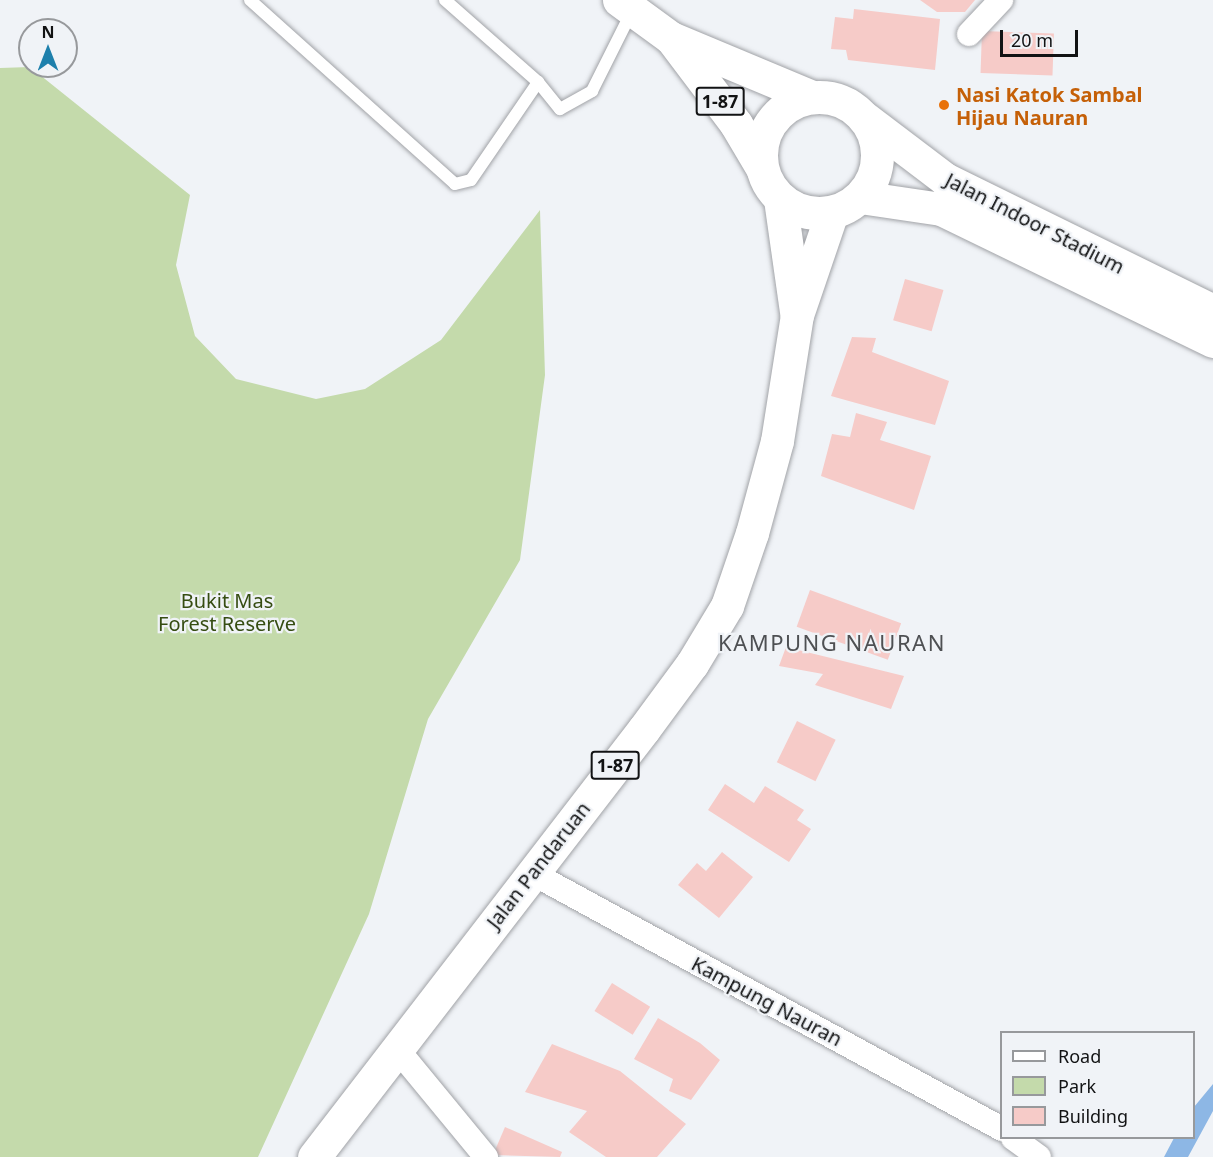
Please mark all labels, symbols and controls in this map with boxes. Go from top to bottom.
north arrow [18,18,78,78]
scale bar [1003,18,1081,56]
text: N [41,21,55,43]
text: 20 m [1011,28,1053,52]
place label: Nasi Katok Sambal Hijau Nauran [956,82,1143,129]
road number: 1-87 [694,86,746,116]
marker: Nasi Katok Sambal Hijau Nauran [937,98,951,112]
street label: Jalan Indoor Stadium [941,167,1129,279]
park label: Bukit Mas Forest Reserve [158,588,296,635]
district label: KAMPUNG NAURAN [718,630,946,656]
road number: 1-87 [590,750,640,780]
street label: Jalan Pandaruan [481,797,595,933]
street label: Kampung Nauran [688,951,846,1051]
legend [1000,1031,1195,1139]
text: Road [1058,1044,1101,1068]
text: Park [1058,1074,1096,1098]
text: Building [1058,1104,1128,1128]

